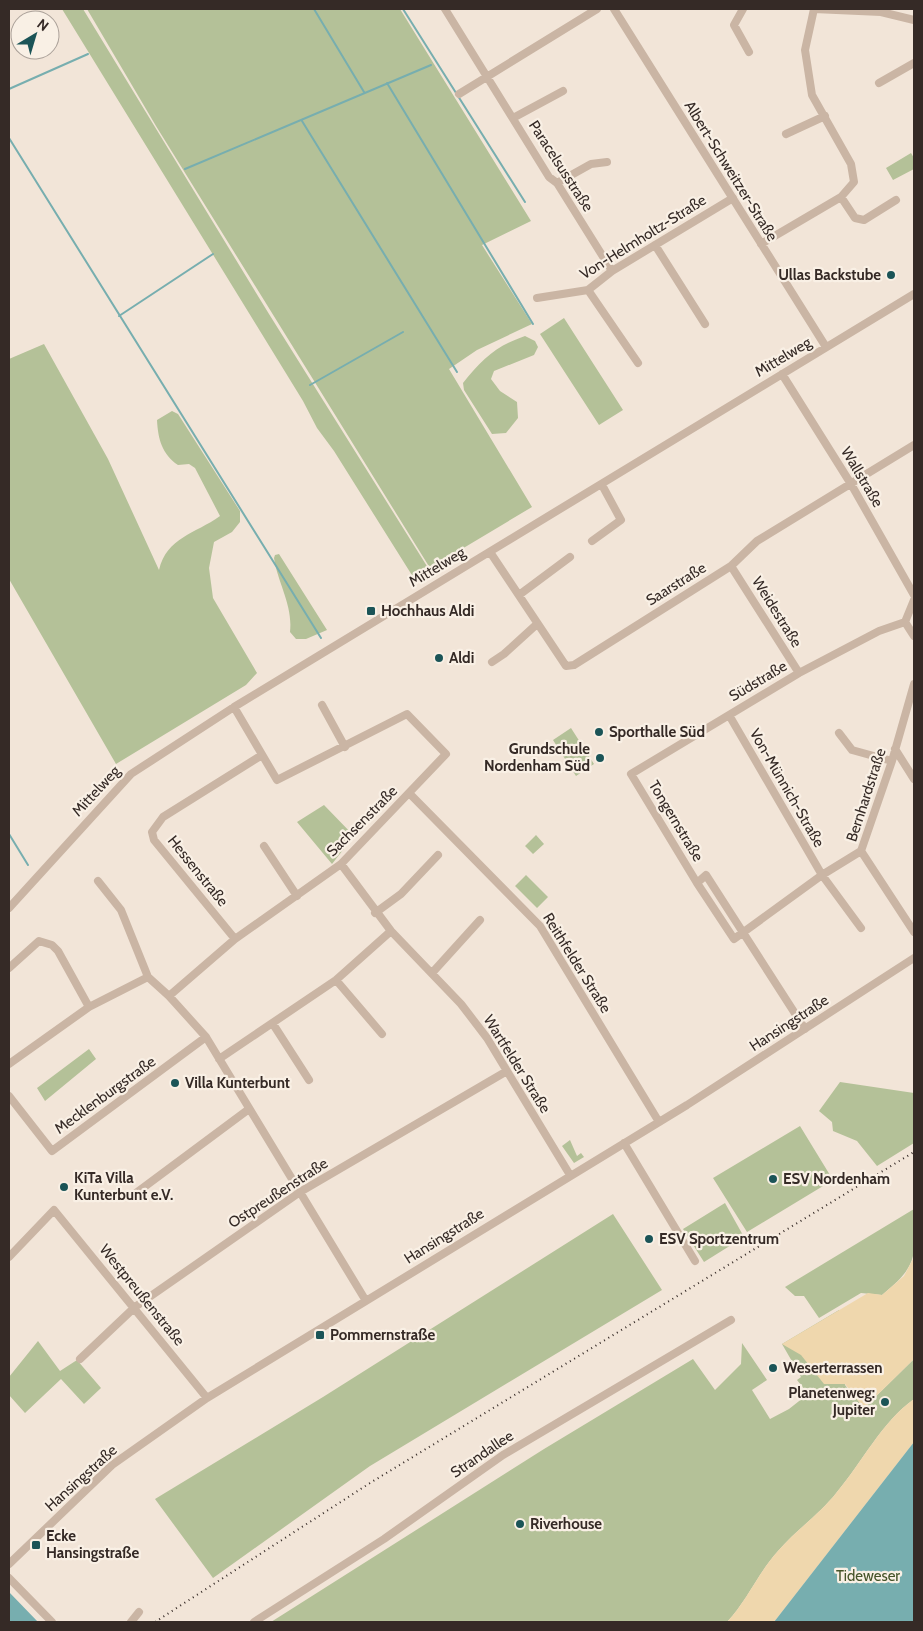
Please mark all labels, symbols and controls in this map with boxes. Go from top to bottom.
north arrow [10,10,60,60]
text: N [34,15,52,35]
street label: Albert-Schweitzer-Straße [681,98,782,245]
street label: Paracelsusstraße [525,117,597,215]
street label: Von-Helmholtz-Straße [577,191,710,283]
place label: Ullas Backstube [778,266,881,284]
marker: Ullas Backstube [885,269,897,281]
street label: Mittelweg [752,333,815,381]
street label: Wallstraße [837,444,887,511]
street label: Mittelweg [406,543,469,591]
street label: Saarstraße [643,558,710,609]
street label: Weidestraße [748,573,806,651]
place label: Hochhaus Aldi [381,602,474,620]
marker: Hochhaus Aldi [365,605,377,617]
place label: Aldi [449,649,474,667]
marker: Aldi [433,652,445,664]
street label: Südstraße [726,657,790,705]
place label: Sporthalle Süd [609,723,705,741]
marker: Sporthalle Süd [593,726,605,738]
street label: Von-Münnich-Straße [746,726,828,851]
place label: Grundschule Nordenham Süd [484,740,590,775]
street label: Bernhardstraße [842,746,890,844]
marker: Grundschule Nordenham Süd [594,752,606,764]
street label: Mittelweg [68,762,124,820]
street label: Tongernstraße [645,777,707,865]
street label: Sachsenstraße [323,782,401,860]
street label: Hessenstraße [164,832,232,910]
street label: Reithfelder Straße [539,910,615,1017]
street label: Hansingstraße [746,991,832,1055]
street label: Wartfelder Straße [480,1012,555,1117]
street label: Mecklenburgstraße [51,1052,159,1138]
place label: Villa Kunterbunt [185,1074,290,1092]
marker: Villa Kunterbunt [169,1077,181,1089]
street label: Ostpreußenstraße [225,1154,331,1232]
place label: KiTa Villa Kunterbunt e.V. [74,1169,173,1204]
place label: ESV Nordenham [783,1170,890,1188]
marker: ESV Nordenham [767,1173,779,1185]
marker: KiTa Villa Kunterbunt e.V. [58,1181,70,1193]
street label: Hansingstraße [401,1204,487,1268]
place label: ESV Sportzentrum [659,1230,779,1248]
marker: ESV Sportzentrum [643,1233,655,1245]
street label: Westpreußenstraße [96,1241,189,1350]
place label: Pommernstraße [330,1326,436,1344]
marker: Pommernstraße [314,1329,326,1341]
place label: Weserterrassen [783,1359,882,1377]
marker: Weserterrassen [767,1362,779,1374]
place label: Planetenweg: Jupiter [788,1384,875,1419]
marker: Planetenweg: Jupiter [879,1396,891,1408]
street label: Strandallee [447,1426,517,1482]
street label: Hansingstraße [41,1441,121,1515]
place label: Riverhouse [530,1515,602,1533]
marker: Riverhouse [514,1518,526,1530]
place label: Ecke Hansingstraße [46,1527,139,1562]
marker: Ecke Hansingstraße [30,1539,42,1551]
park label: Tideweser [836,1567,900,1585]

